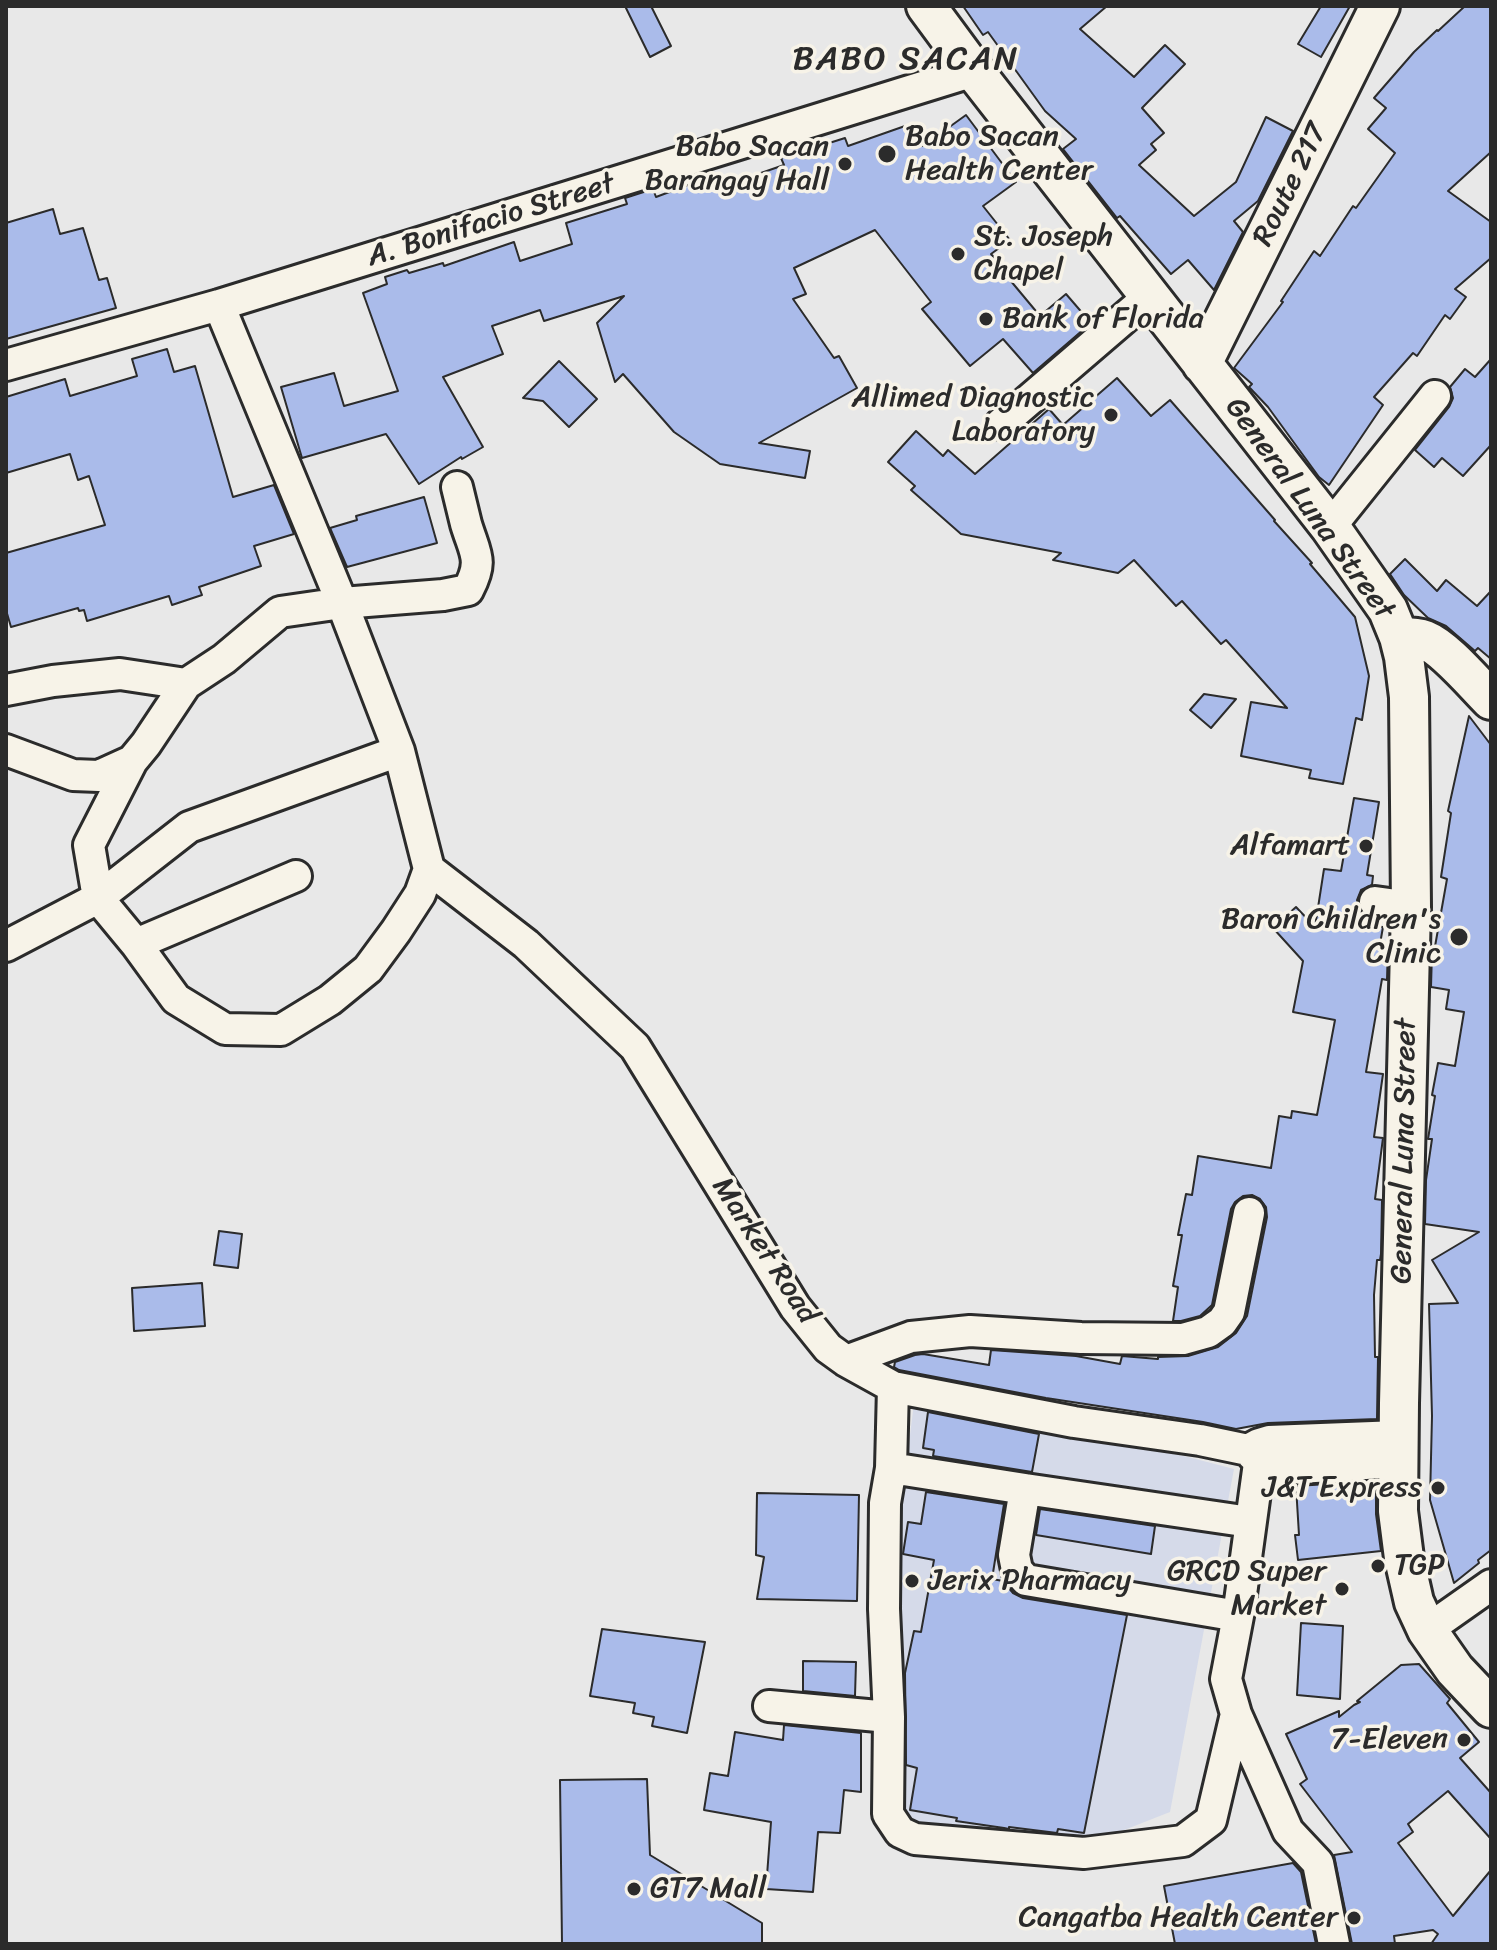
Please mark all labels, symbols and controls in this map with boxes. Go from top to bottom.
district label: BABO SACAN [792,40,1020,80]
street label: Route 217 [1246,118,1336,252]
place label: Babo Sacan Health Center [905,119,1093,190]
place label: Babo Sacan Barangay Hall [645,129,829,200]
marker: Babo Sacan Health Center [876,143,898,165]
marker: Babo Sacan Barangay Hall [836,155,854,173]
street label: A. Bonifacio Street [363,166,619,276]
place label: St. Joseph Chapel [974,219,1113,290]
marker: St. Joseph Chapel [949,245,967,263]
place label: Bank of Florida [1002,301,1204,337]
marker: Bank of Florida [977,310,995,328]
place label: Allimed Diagnostic Laboratory [852,380,1095,450]
street label: General Luna Street [1216,391,1402,627]
marker: Allimed Diagnostic Laboratory [1102,406,1120,424]
place label: Alfamart [1230,828,1350,864]
marker: Alfamart [1357,837,1375,855]
place label: Baron Children's Clinic [1221,902,1441,972]
marker: Baron Children's Clinic [1448,926,1470,948]
street label: General Luna Street [1385,1018,1425,1284]
street label: Market Road [703,1171,825,1331]
place label: J&T Express [1262,1470,1422,1506]
marker: J&T Express [1429,1479,1447,1497]
place label: TGP [1394,1548,1445,1584]
place label: GRCD Super Market [1167,1554,1326,1624]
marker: TGP [1369,1557,1387,1575]
place label: Jerix Pharmacy [928,1563,1131,1599]
marker: Jerix Pharmacy [903,1572,921,1590]
marker: GRCD Super Market [1333,1580,1351,1598]
place label: 7-Eleven [1331,1722,1448,1758]
marker: 7-Eleven [1455,1731,1473,1749]
place label: GT7 Mall [650,1871,766,1907]
marker: GT7 Mall [625,1880,643,1898]
place label: Cangatba Health Center [1018,1900,1338,1936]
marker: Cangatba Health Center [1345,1909,1363,1927]

